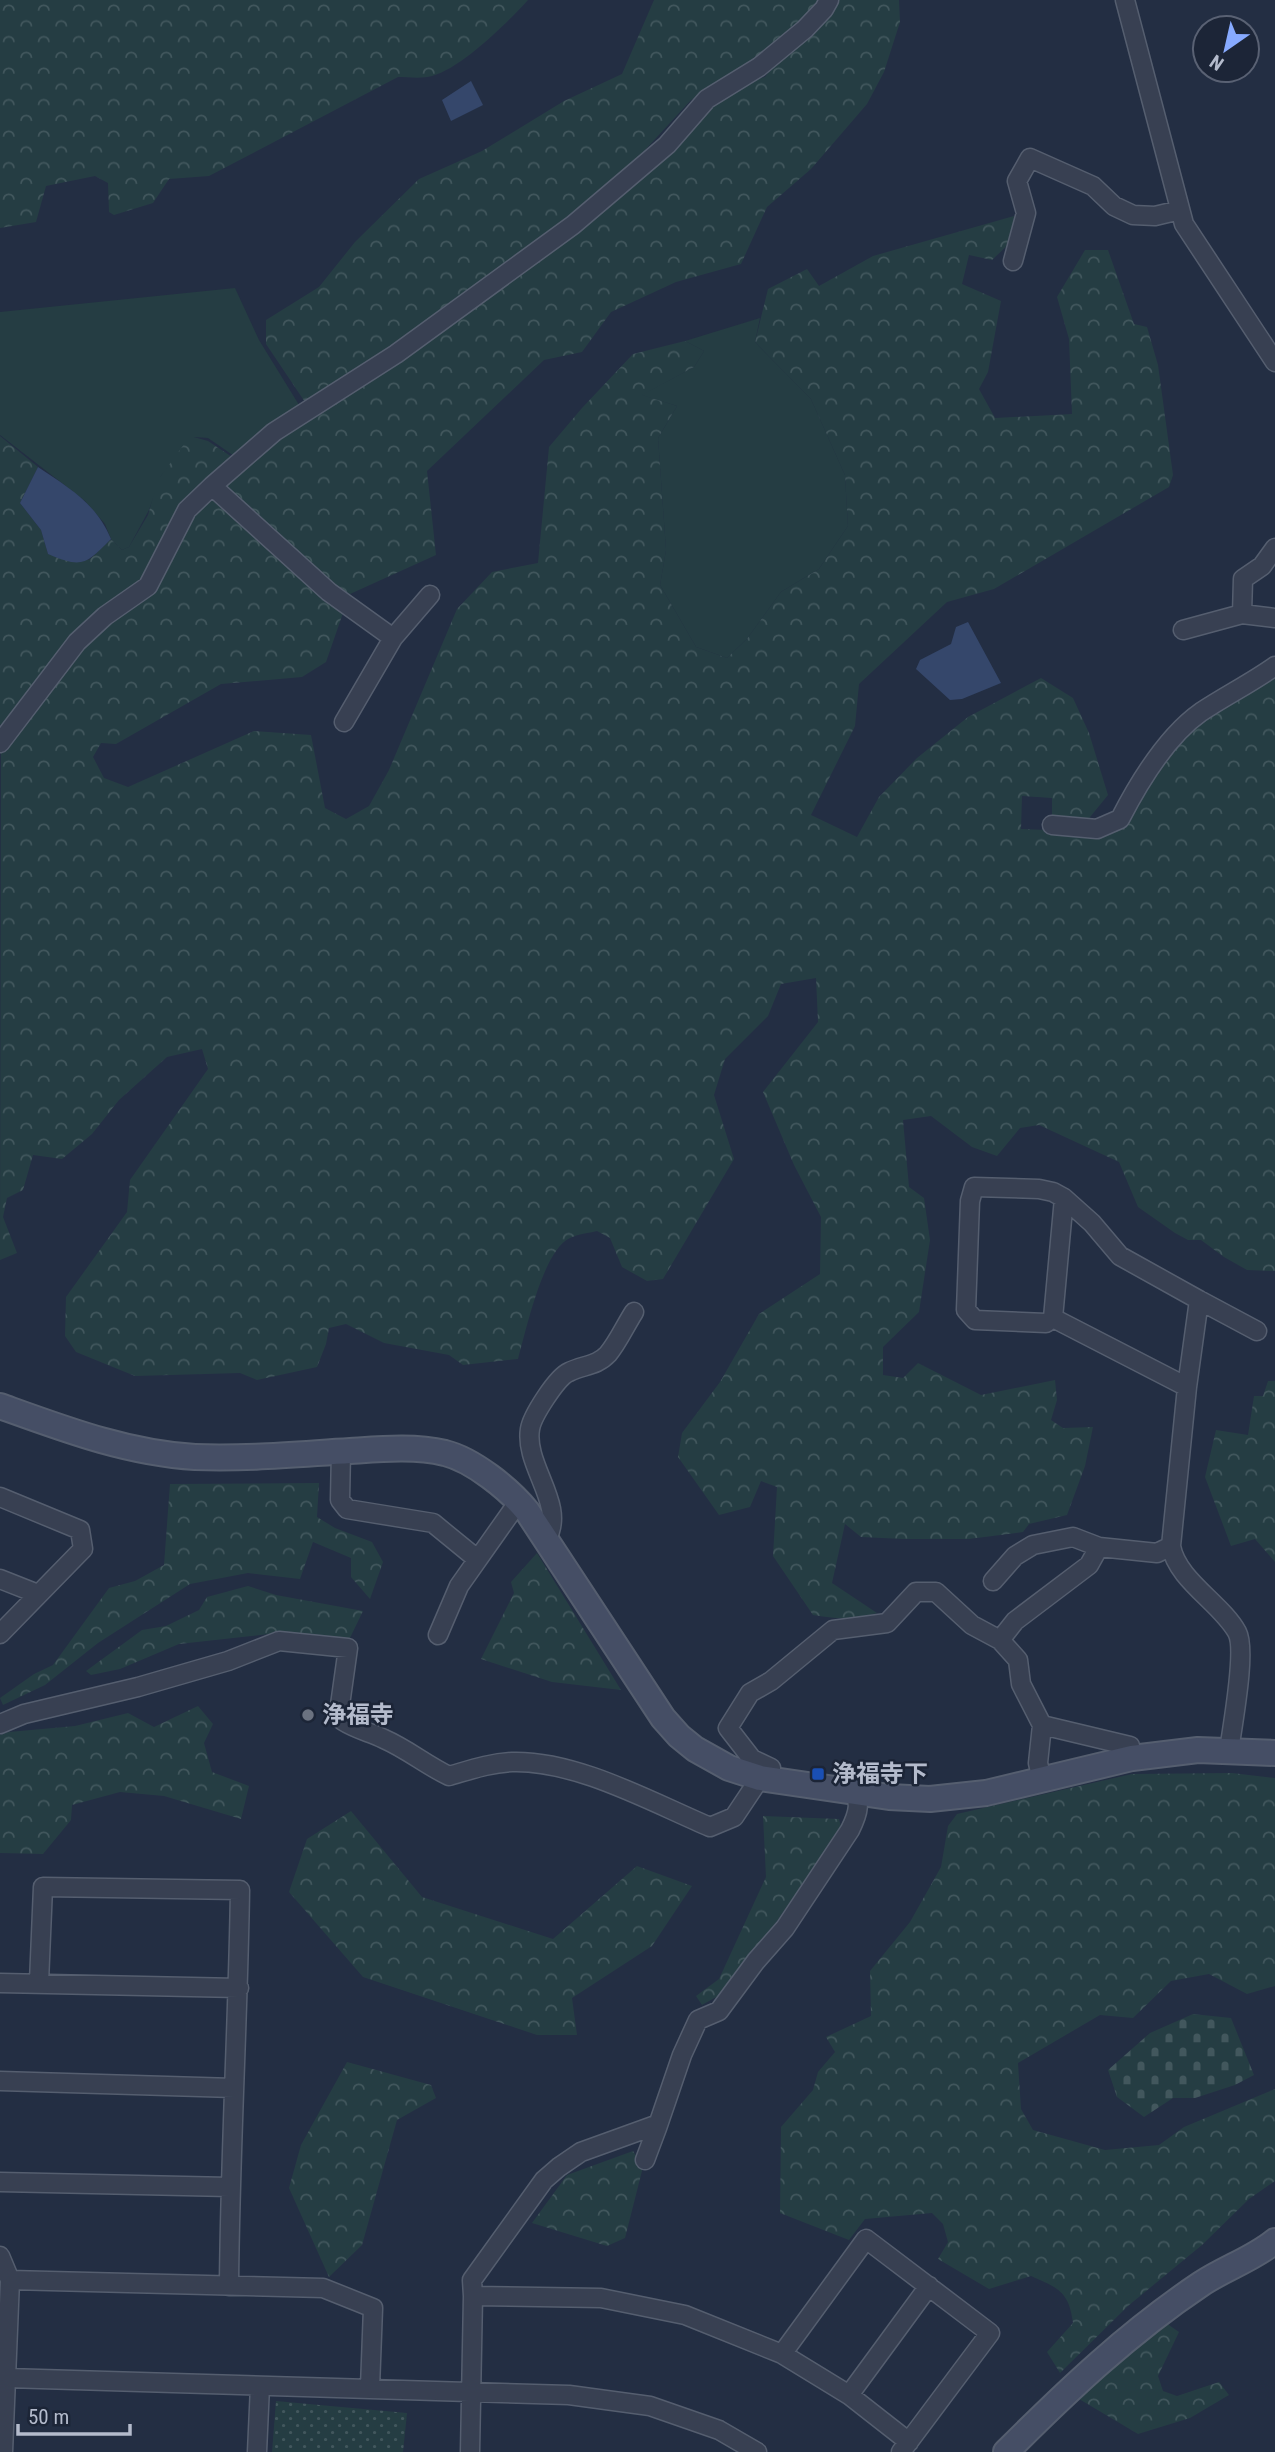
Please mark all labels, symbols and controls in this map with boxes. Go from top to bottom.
north arrow [1191,14,1261,84]
text: N [1206,50,1228,75]
place label: 浄福寺 [322,1701,394,1729]
marker: 浄福寺 [300,1707,316,1723]
place label: 浄福寺下 [832,1760,928,1788]
marker: 浄福寺下 [810,1766,826,1782]
scale bar [18,2392,130,2436]
text: 50 m [28,2405,69,2429]

